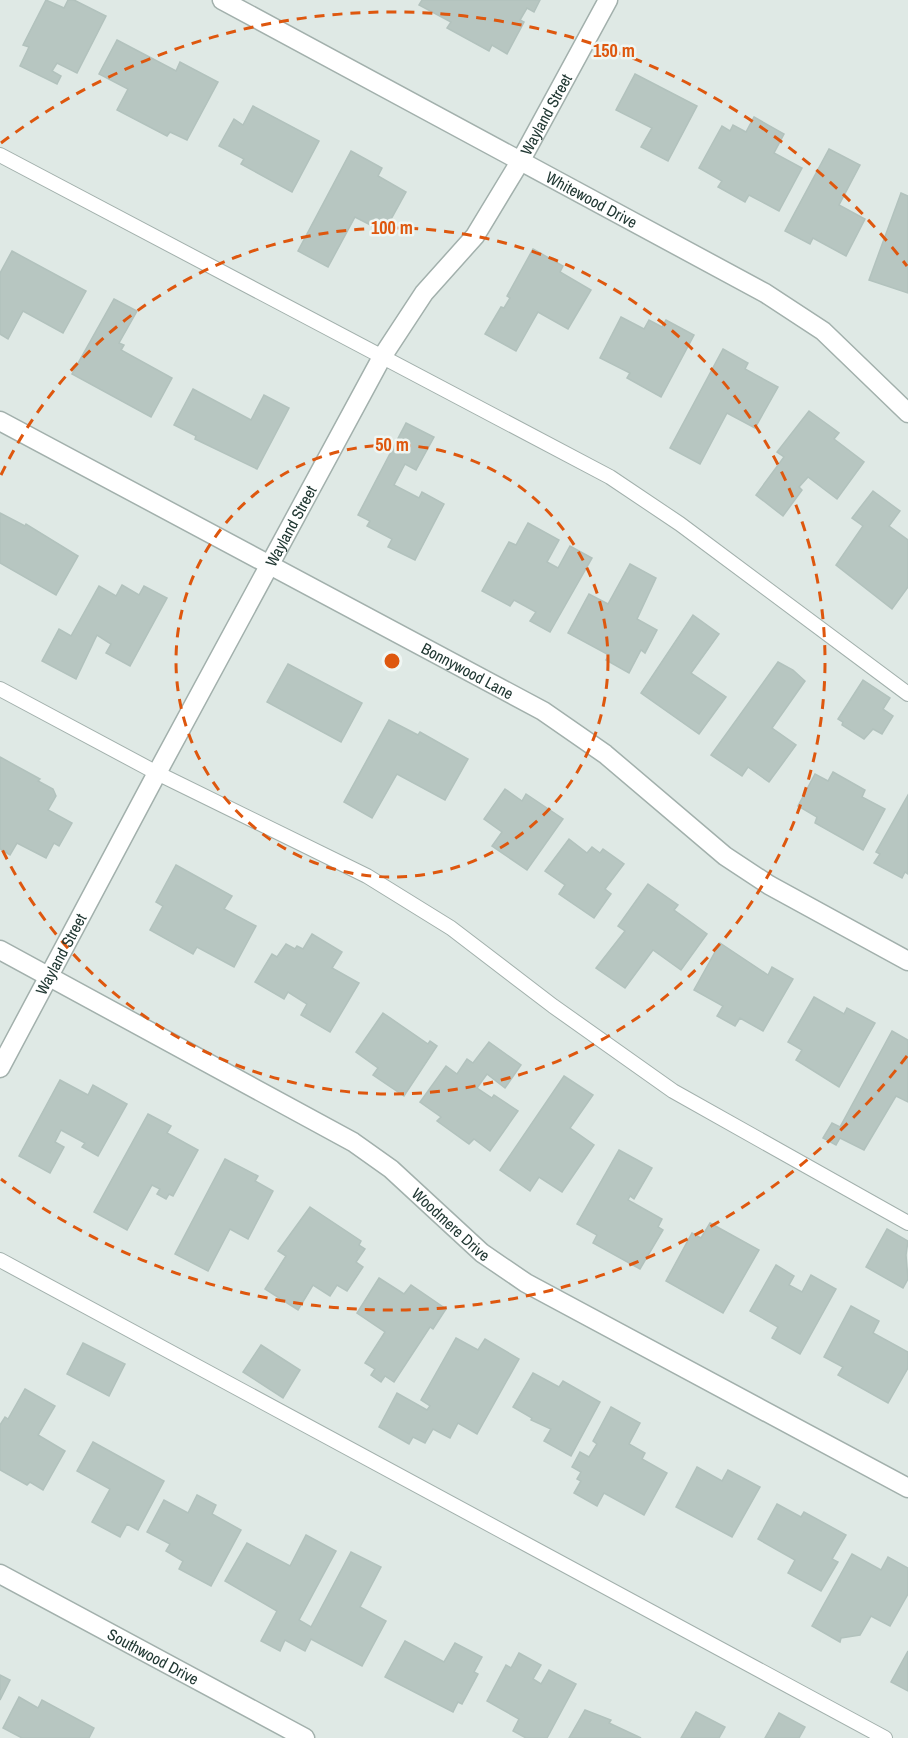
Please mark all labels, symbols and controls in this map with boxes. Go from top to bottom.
text: 150 m [593,38,635,63]
street label: Wayland Street [515,70,577,159]
street label: Whitewood Drive [542,166,641,233]
text: 100 m [371,215,413,240]
text: 50 m [375,432,409,457]
street label: Wayland Street [260,481,322,570]
street label: Bonnywood Lane [418,637,517,704]
centre of rings [382,651,402,671]
street label: Wayland Street [30,909,91,999]
street label: Woodmere Drive [407,1183,494,1266]
street label: Southwood Drive [104,1623,203,1690]

